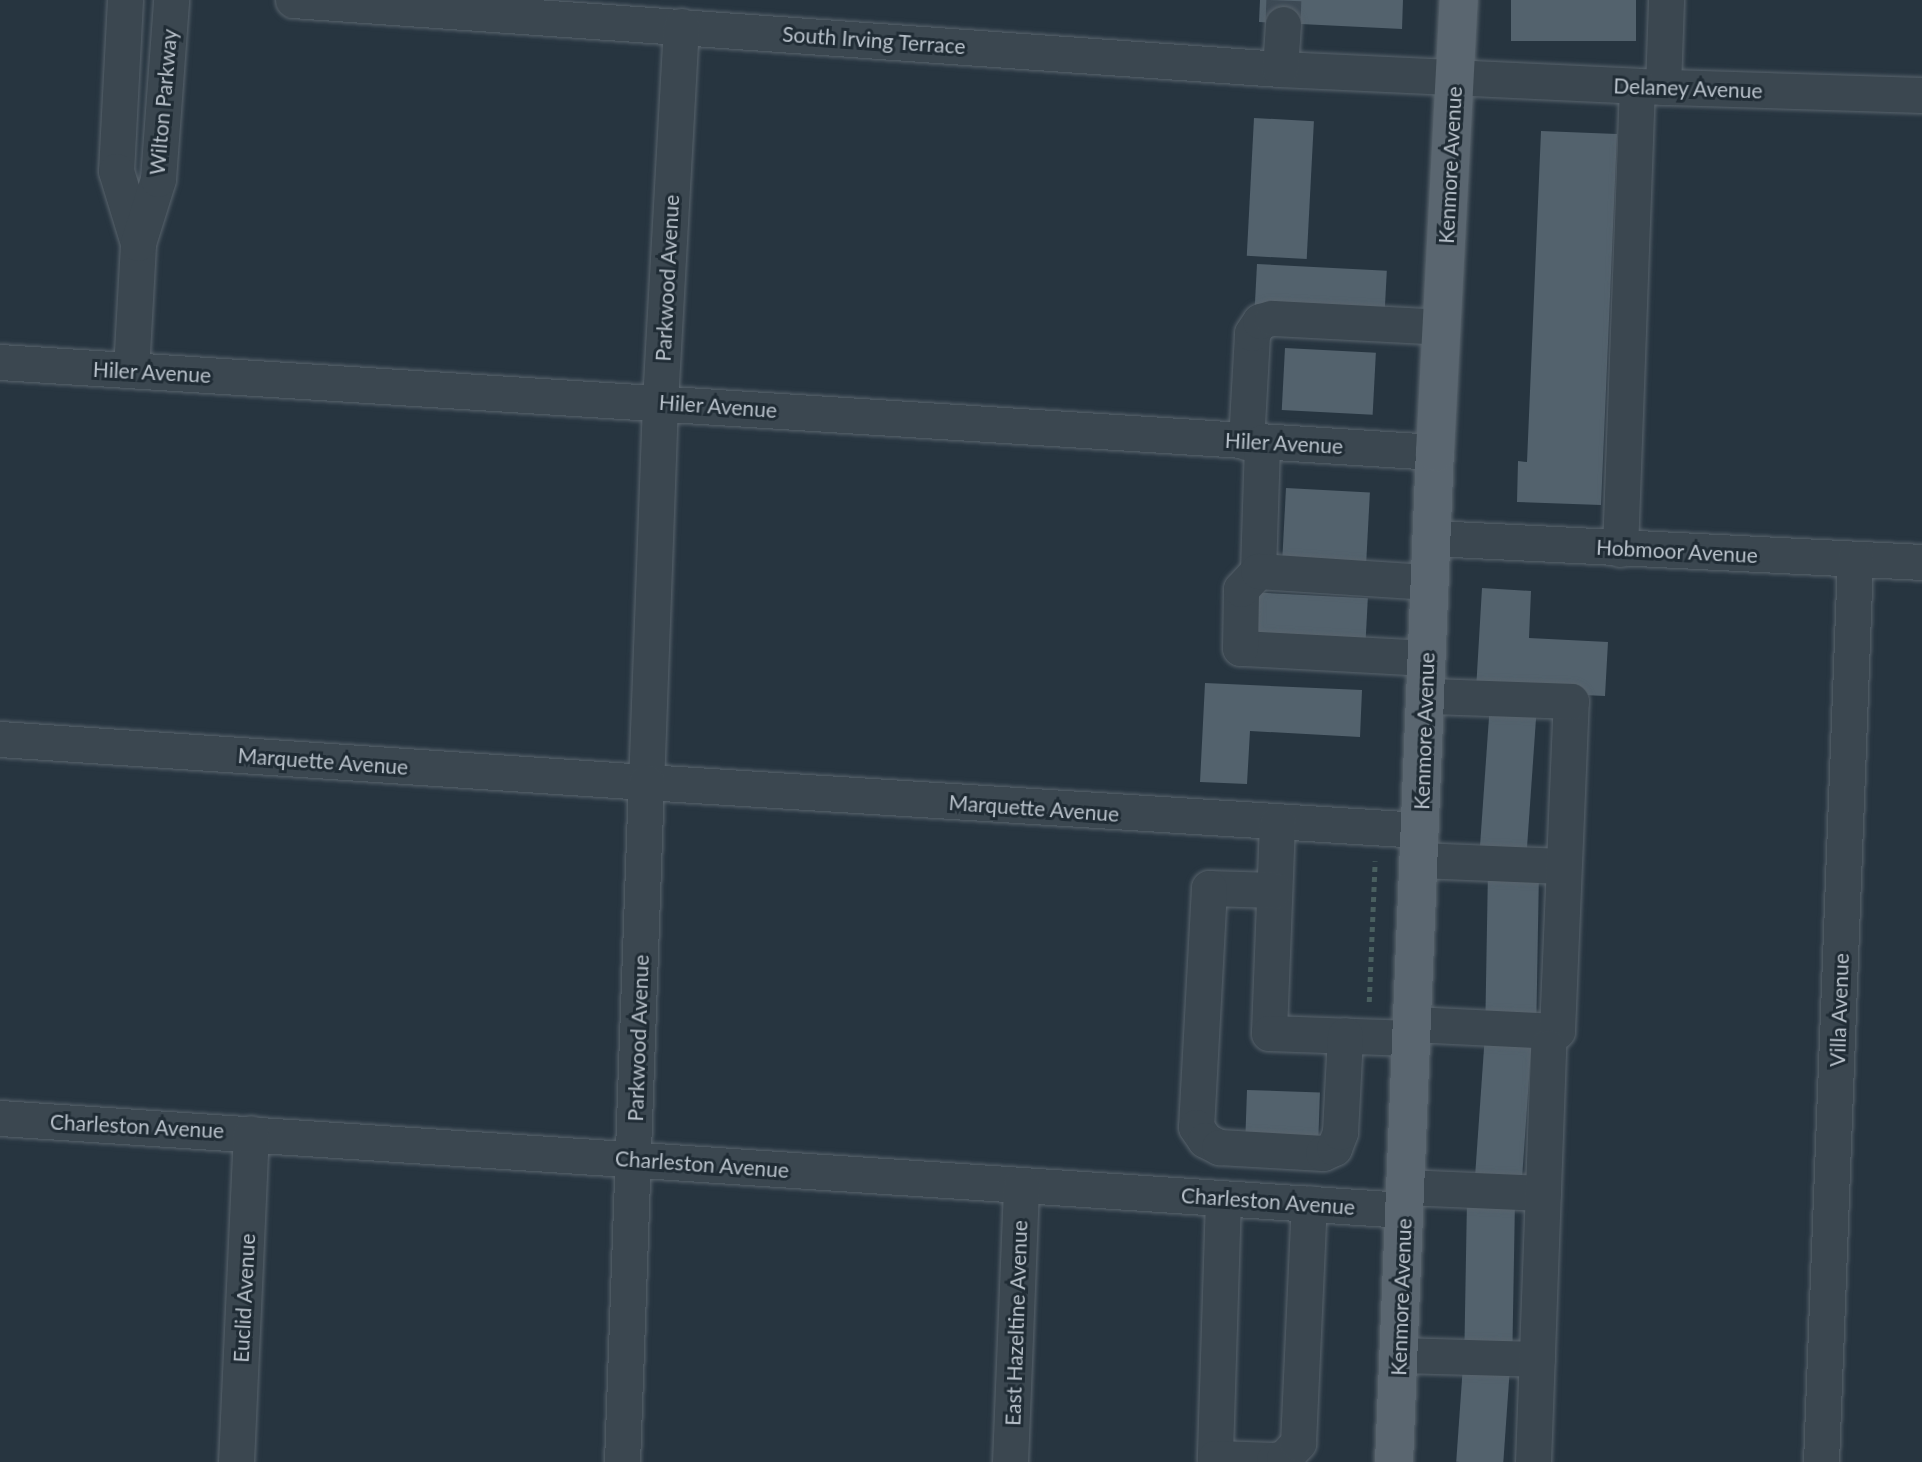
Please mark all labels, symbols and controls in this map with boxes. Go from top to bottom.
street label: South Irving Terrace [781,21,967,59]
street label: Wilton Parkway [144,28,182,176]
street label: Delaney Avenue [1612,73,1764,103]
street label: Kenmore Avenue [1433,85,1467,245]
street label: Parkwood Avenue [650,194,684,362]
street label: Hiler Avenue [92,356,212,388]
street label: Hiler Avenue [658,389,778,423]
street label: Hiler Avenue [1224,427,1344,459]
street label: Hobmoor Avenue [1595,534,1759,568]
street label: Kenmore Avenue [1409,651,1439,811]
street label: Marquette Avenue [237,742,409,780]
street label: Marquette Avenue [948,789,1120,827]
street label: Villa Avenue [1824,952,1854,1068]
street label: Parkwood Avenue [622,954,654,1122]
street label: Charleston Avenue [49,1109,225,1143]
street label: Charleston Avenue [614,1145,790,1183]
street label: Charleston Avenue [1180,1182,1356,1220]
street label: Kenmore Avenue [1386,1217,1416,1377]
street label: East Hazeltine Avenue [1000,1219,1032,1427]
street label: Euclid Avenue [228,1232,260,1364]

